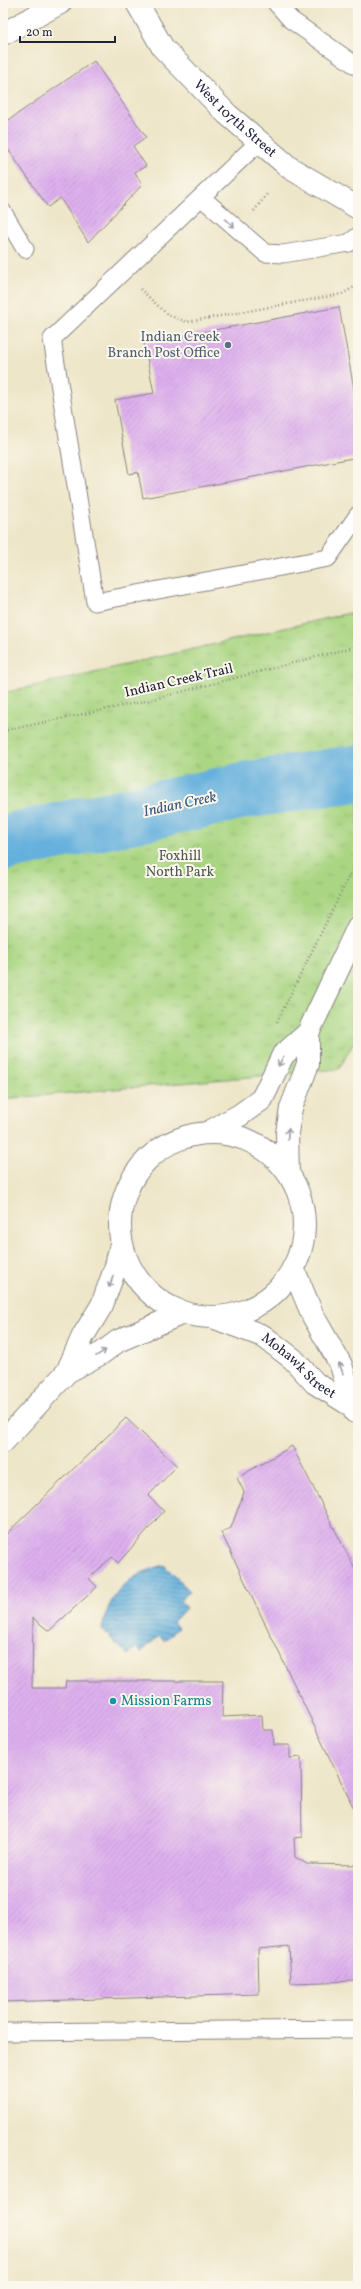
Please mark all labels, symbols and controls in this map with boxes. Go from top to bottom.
scale bar [20,18,115,44]
text: 20 m [26,25,53,41]
street label: West 107th Street [189,76,281,162]
one-way arrow [225,218,235,227]
place label: Indian Creek Branch Post Office [108,328,220,363]
marker: Indian Creek Branch Post Office [223,340,233,350]
street label: Indian Creek Trail [123,659,235,703]
water label: Indian Creek [142,787,219,823]
park label: Foxhill North Park [146,847,215,882]
one-way arrow [276,1054,284,1066]
one-way arrow [284,1128,292,1141]
one-way arrow [106,1275,114,1287]
street label: Mohawk Street [257,1329,340,1403]
one-way arrow [95,1349,106,1357]
one-way arrow [337,1363,345,1375]
place label: Mission Farms [121,1692,211,1711]
marker: Mission Farms [108,1696,118,1706]

